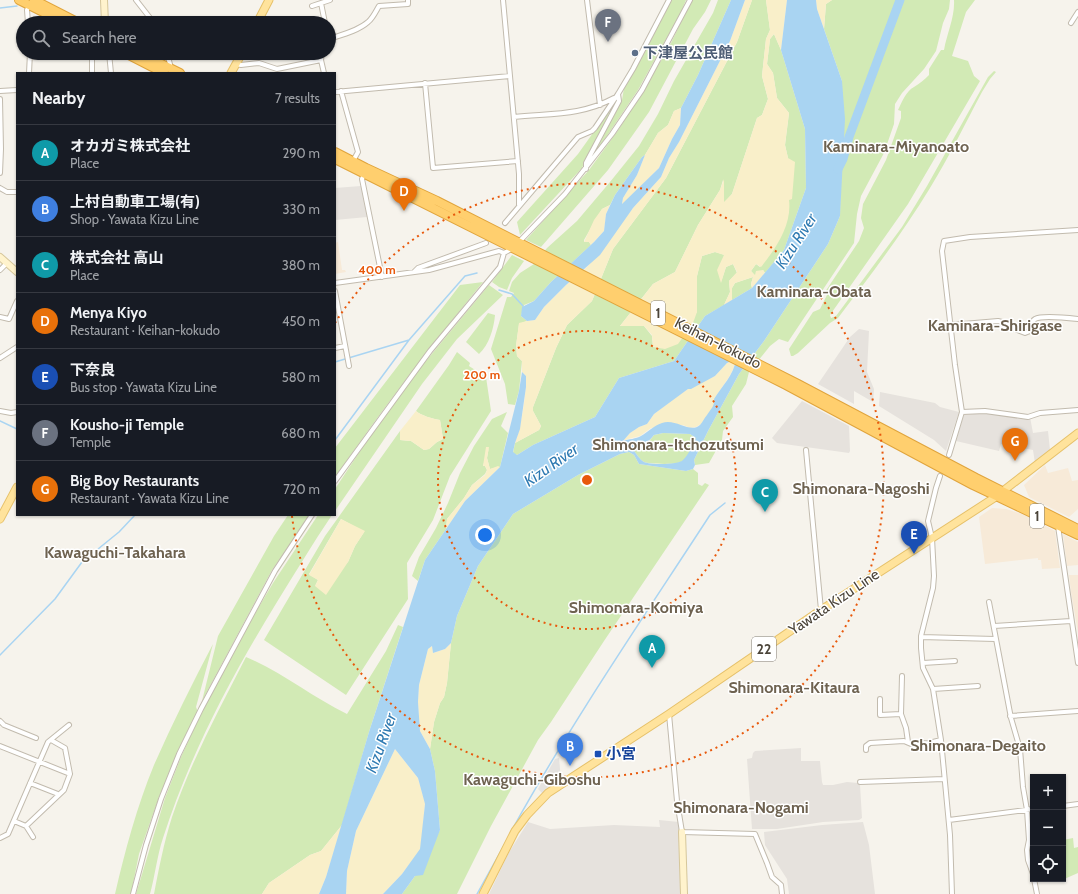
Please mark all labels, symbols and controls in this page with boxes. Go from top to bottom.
pin: F [595,9,621,42]
search box [16,16,336,60]
icon: search [30,27,52,49]
text: Search here [62,29,137,47]
place label: 下津屋公民館 [643,44,733,62]
marker: 下津屋公民館 [630,48,640,58]
text: Nearby [32,88,85,108]
text: 7 results [275,90,320,106]
text: オカガミ株式会社 [70,137,190,155]
district label: Kaminara-Miyanoato [823,137,969,156]
text: A [41,145,49,161]
text: 290 m [282,145,320,161]
text: Place [70,155,99,171]
pin: D [391,178,417,211]
text: 上村自動車工場(有) [70,193,200,211]
text: B [41,201,49,217]
text: 330 m [283,201,320,217]
water label: Kizu River [771,209,821,272]
text: Shop · Yawata Kizu Line [70,211,199,227]
text: 株式会社 高山 [70,249,163,267]
text: C [41,257,49,273]
text: 380 m [282,257,320,273]
text: 400 m [358,262,396,277]
text: Place [70,267,99,283]
district label: Kaminara-Obata [757,282,871,301]
road number: 1 [651,301,665,325]
text: Menya Kiyo [70,304,147,322]
text: D [40,313,50,329]
text: 450 m [282,313,320,329]
street label: Keihan-kokudo [672,313,764,373]
district label: Kaminara-Shirigase [928,316,1062,335]
text: Restaurant · Keihan-kokudo [70,322,220,338]
text: 下奈良 [70,361,115,379]
text: 200 m [464,367,500,382]
text: E [41,369,49,385]
text: 580 m [282,369,320,385]
text: Bus stop · Yawata Kizu Line [70,379,217,395]
text: Kousho-ji Temple [70,416,184,434]
text: F [42,425,48,441]
text: 680 m [281,425,320,441]
pin: G [1002,428,1028,461]
text: Temple [70,434,111,450]
district label: Shimonara-Itchozutsumi [592,435,764,454]
water label: Kizu River [520,439,583,491]
text: Big Boy Restaurants [70,472,199,490]
centre of rings [580,473,594,487]
pin: C [752,479,778,512]
district label: Shimonara-Nagoshi [792,479,930,498]
text: G [41,481,49,497]
text: 720 m [283,481,320,497]
text: Restaurant · Yawata Kizu Line [70,490,229,506]
road number: 1 [1030,504,1044,528]
pin: E [901,521,927,554]
your location [475,525,495,545]
district label: Kawaguchi-Takahara [44,543,186,562]
street label: Yawata Kizu Line [785,565,883,639]
district label: Shimonara-Komiya [569,598,703,617]
pin: A [639,635,665,668]
road number: 22 [752,637,776,661]
district label: Shimonara-Kitaura [728,678,860,697]
water label: Kizu River [361,710,401,775]
pin: B [557,733,583,766]
district label: Shimonara-Degaito [910,736,1046,755]
place label: 小宮 [606,745,636,763]
marker: 小宮 [593,749,603,759]
district label: Kawaguchi-Giboshu [463,770,601,789]
map controls [1030,774,1066,882]
button: + [1030,774,1066,810]
district label: Shimonara-Nogami [673,798,809,817]
button: − [1030,810,1066,846]
button: locate [1030,846,1066,882]

